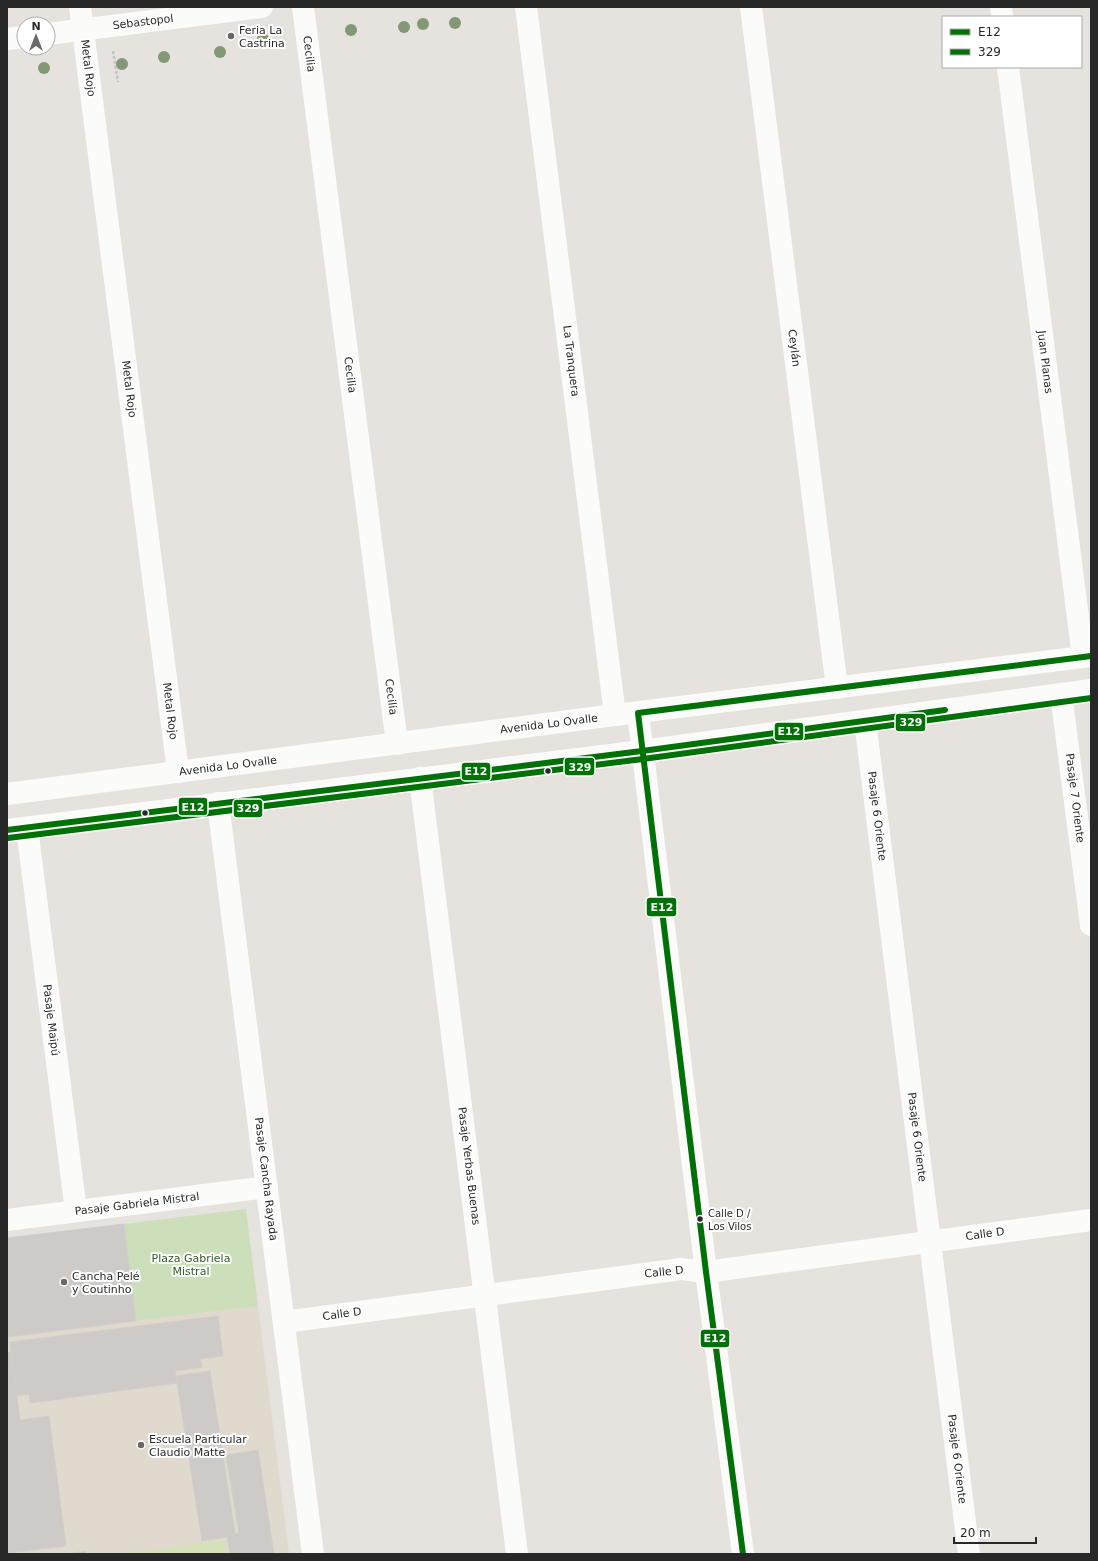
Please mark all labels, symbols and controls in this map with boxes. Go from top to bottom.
street label: Sebastopol [112,12,174,32]
north arrow [16,16,56,56]
legend [942,16,1082,68]
text: N [31,20,41,33]
place label: Feria La Castrina [239,24,285,50]
text: E12 [978,25,1001,39]
marker: Feria La Castrina [226,31,236,41]
street label: Cecilia [300,35,318,73]
street label: Metal Rojo [78,39,98,98]
text: 329 [978,45,1001,59]
street label: La Tranquera [560,325,582,397]
street label: Ceylán [785,328,803,368]
street label: Juan Planas [1035,329,1055,394]
street label: Cecilia [341,356,359,394]
street label: Metal Rojo [119,360,139,419]
street label: Cecilia [382,678,400,716]
street label: Metal Rojo [160,682,180,741]
street label: Avenida Lo Ovalle [499,712,599,736]
line badge: 329 [895,713,926,732]
text: 329 [900,716,922,729]
line badge: E12 [774,722,804,741]
text: E12 [778,725,800,738]
street label: Pasaje 7 Oriente [1063,752,1087,844]
street label: Avenida Lo Ovalle [178,754,278,778]
line badge: 329 [564,757,595,776]
text: 329 [569,761,591,774]
line badge: E12 [461,762,491,781]
text: E12 [465,765,487,778]
unlabelled marker [543,766,553,776]
street label: Pasaje 6 Oriente [865,770,889,862]
line badge: E12 [178,797,208,816]
line badge: 329 [233,799,263,818]
text: E12 [182,801,204,814]
text: 329 [237,802,259,815]
unlabelled marker [140,808,150,818]
line badge: E12 [646,897,677,917]
text: E12 [651,901,673,914]
street label: Pasaje Maipú [40,984,62,1056]
street label: Pasaje 6 Oriente [905,1091,929,1183]
street label: Pasaje Yerbas Buenas [455,1106,483,1226]
street label: Pasaje Cancha Rayada [252,1116,280,1242]
street label: Pasaje Gabriela Mistral [74,1190,200,1218]
place label: Calle D / Los Vilos [708,1208,751,1232]
marker: Calle D / Los Vilos [695,1214,705,1224]
street label: Calle D [965,1225,1005,1243]
park label: Plaza Gabriela Mistral [152,1252,230,1278]
street label: Calle D [644,1263,684,1281]
place label: Cancha Pelé y Coutinho [72,1270,140,1296]
marker: Cancha Pelé y Coutinho [59,1277,69,1287]
street label: Calle D [322,1305,362,1323]
line badge: E12 [700,1329,730,1348]
text: E12 [704,1332,726,1345]
street label: Pasaje 6 Oriente [945,1413,969,1505]
place label: Escuela Particular Claudio Matte [149,1433,247,1459]
marker: Escuela Particular Claudio Matte [136,1440,146,1450]
scale bar [954,1519,1036,1545]
text: 20 m [960,1526,991,1540]

